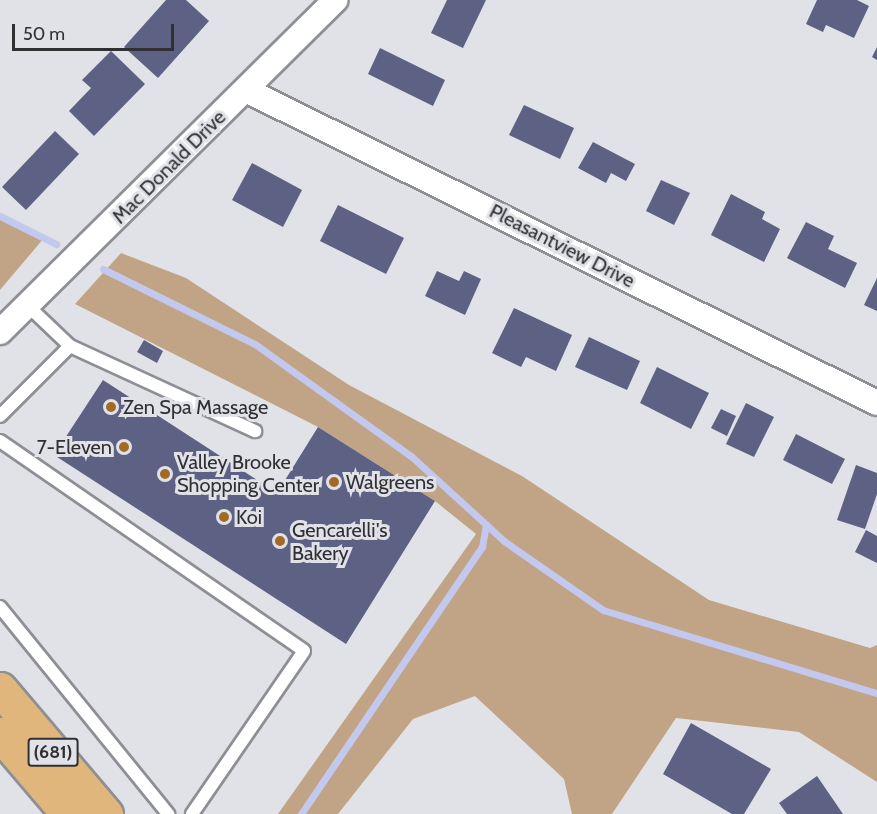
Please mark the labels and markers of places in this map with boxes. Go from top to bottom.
place label: Zen Spa Massage [123,395,268,419]
marker: Zen Spa Massage [104,400,118,414]
place label: 7-Eleven [37,435,112,459]
marker: 7-Eleven [117,440,131,454]
place label: Valley Brooke Shopping Center [177,450,319,497]
marker: Valley Brooke Shopping Center [158,467,172,481]
place label: Walgreens [346,470,434,494]
marker: Walgreens [327,475,341,489]
place label: Koi [236,505,262,529]
marker: Koi [217,510,231,524]
place label: Gencarelli's Bakery [292,518,387,565]
marker: Gencarelli's Bakery [273,534,287,548]

